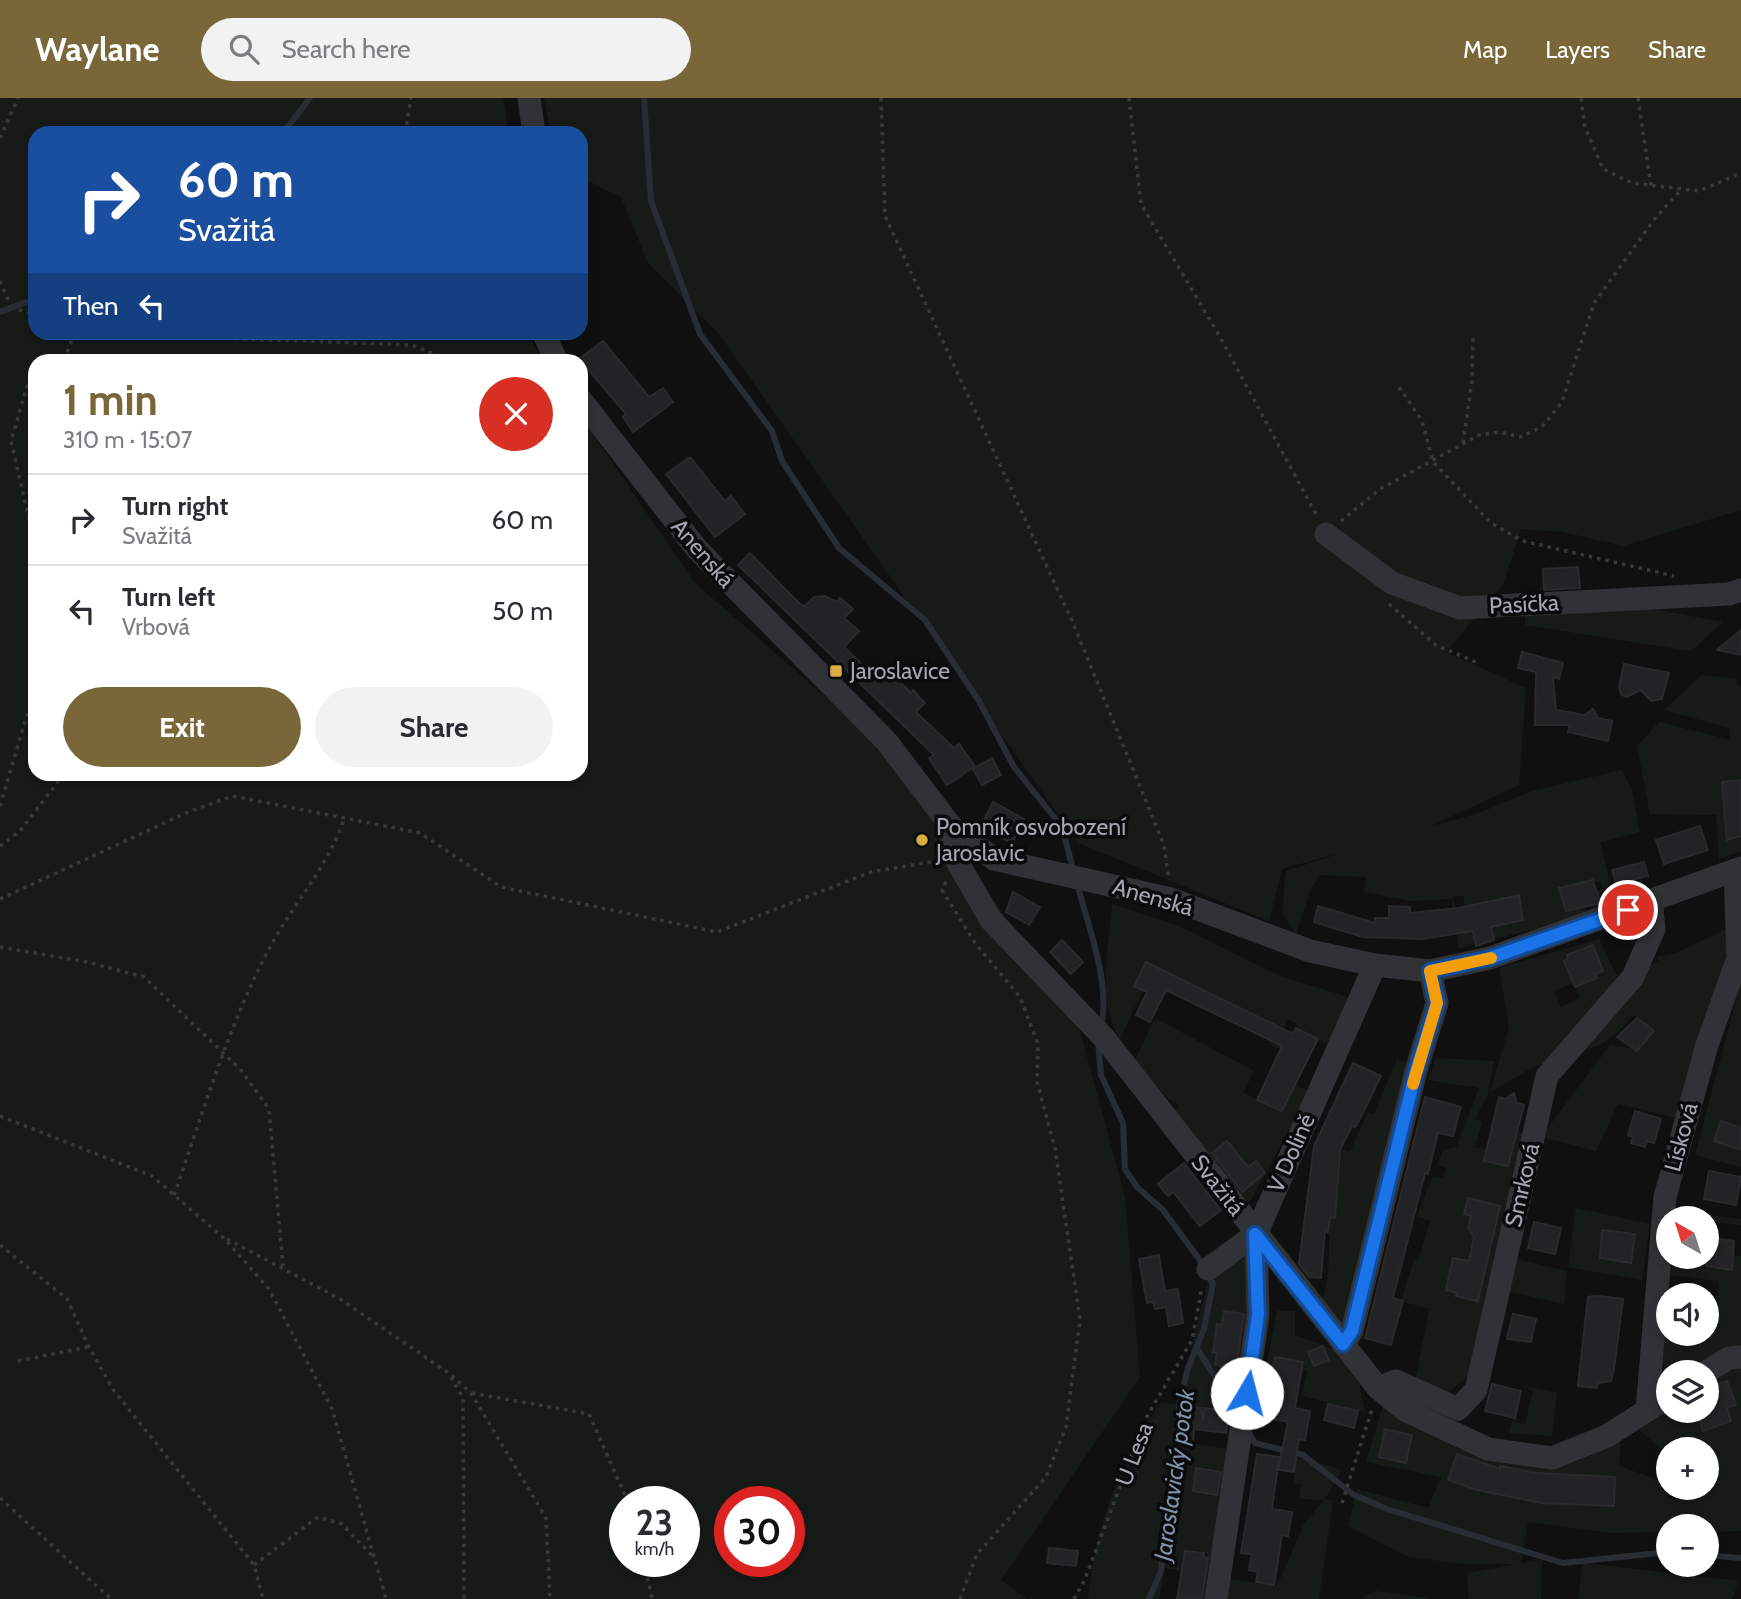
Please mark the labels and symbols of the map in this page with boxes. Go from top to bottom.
street label: Anenská [665,513,741,593]
street label: Pasíčka [1488,588,1560,620]
place label: Jaroslavice [849,657,950,685]
marker: Jaroslavice [828,663,844,679]
place label: Pomník osvobození Jaroslavic [935,813,1126,867]
marker: Pomník osvobození Jaroslavic [914,832,930,848]
street label: Anenská [1110,872,1196,922]
pin [1598,880,1658,940]
street label: Lísková [1658,1099,1704,1175]
street label: V Dolině [1261,1109,1321,1197]
street label: Smrková [1499,1140,1545,1230]
street label: Svažitá [1185,1149,1251,1221]
north arrow [1656,1206,1718,1269]
position arrow [1210,1356,1284,1430]
water label: Jaroslavický potok [1147,1387,1200,1565]
street label: U Lesa [1109,1418,1159,1490]
speed limit sign: 30 [714,1486,805,1577]

